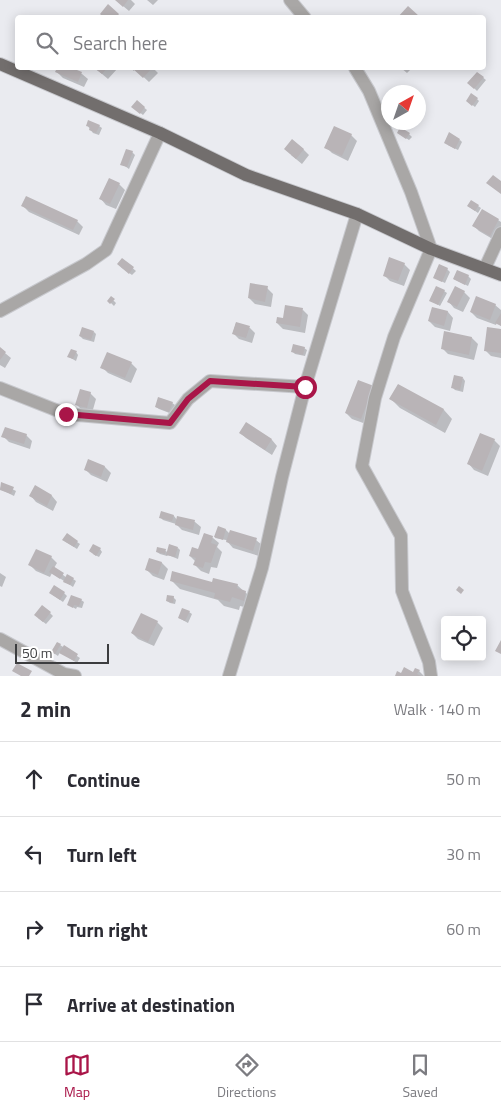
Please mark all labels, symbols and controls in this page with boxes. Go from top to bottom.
search box [15,15,486,70]
text: Search here [73,28,167,57]
icon: search [33,29,61,57]
north arrow [381,85,426,130]
route start [294,376,317,399]
route end [55,403,78,426]
map controls [441,616,486,661]
button: locate [441,616,486,661]
scale bar [15,641,109,664]
text: 50 m [22,642,52,663]
text: 2 min [20,693,71,725]
text: Walk · 140 m [393,697,481,721]
icon: ahead [20,765,48,793]
text: Continue [67,765,140,794]
text: 50 m [446,767,481,791]
icon: left [20,840,48,868]
text: Turn left [67,840,137,869]
text: 30 m [446,842,481,866]
icon: right [20,915,48,943]
text: Turn right [67,915,148,944]
text: 60 m [446,917,481,941]
icon: arrive [20,990,48,1018]
text: Arrive at destination [67,990,235,1019]
tab: Map [63,1051,91,1102]
tab: Directions [217,1051,276,1102]
tab: Saved [402,1051,438,1102]

